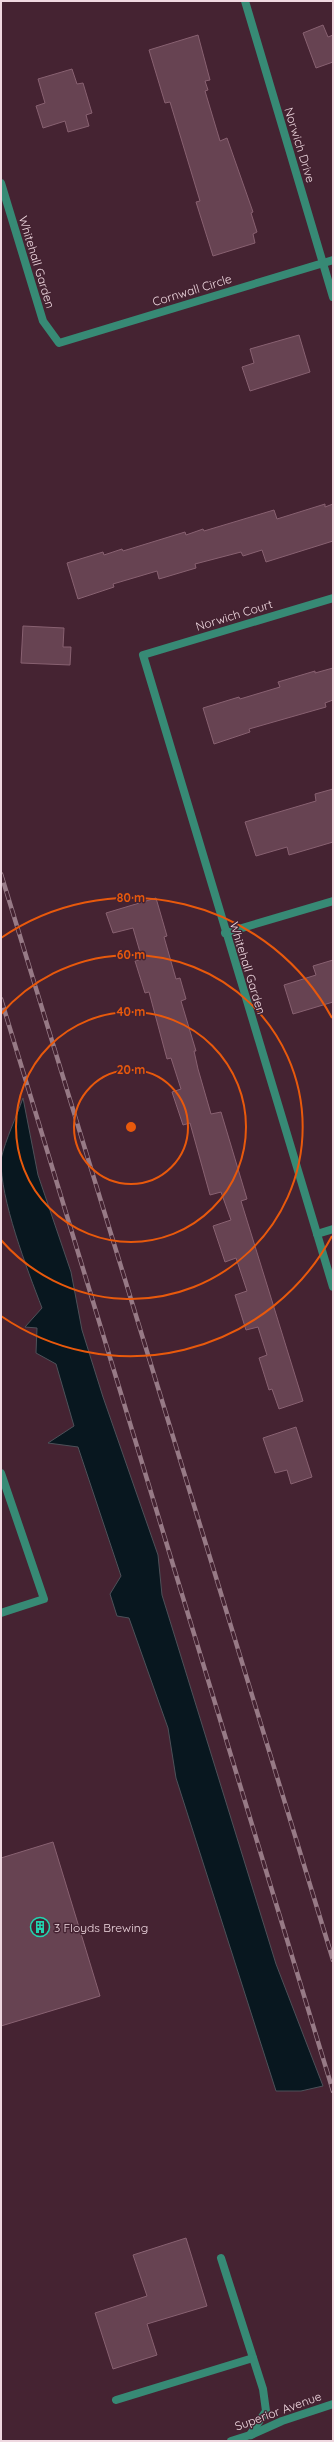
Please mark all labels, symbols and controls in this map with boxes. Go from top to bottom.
street label: Norwich Drive [281,106,319,185]
street label: Whitehall Garden [16,214,58,310]
street label: Cornwall Circle [151,271,234,309]
street label: Norwich Court [194,596,274,634]
text: 80 m [117,890,145,905]
street label: Whitehall Garden [227,920,269,1016]
text: 60 m [117,947,145,962]
text: 40 m [117,1004,145,1019]
text: 20 m [117,1062,145,1077]
centre of rings [124,1120,138,1134]
building icon: 3 Floyds Brewing [29,1916,51,1938]
place label: 3 Floyds Brewing [54,1920,148,1935]
street label: Superior Avenue [233,2388,324,2434]

